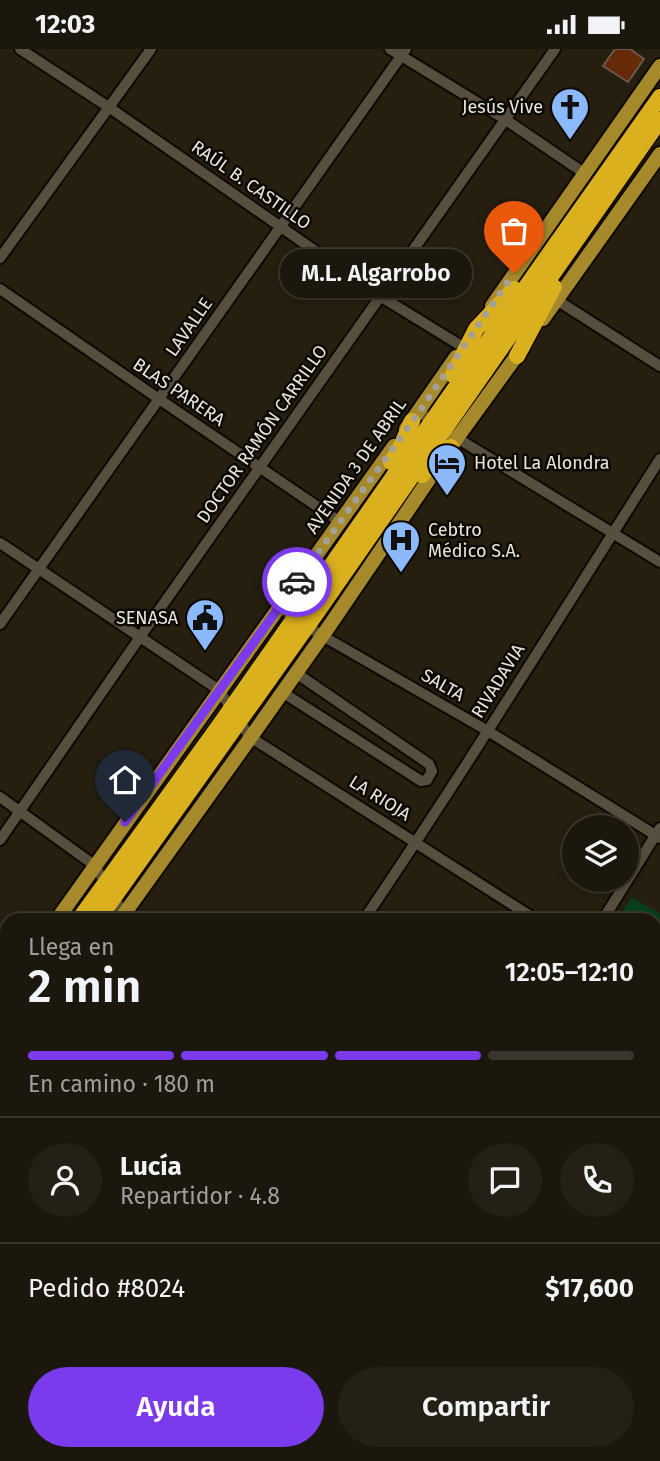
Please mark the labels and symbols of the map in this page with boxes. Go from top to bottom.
church icon: Jesús Vive [549,86,591,141]
place label: Jesús Vive [462,96,543,118]
street label: RAÚL B. CASTILLO [187,135,316,234]
pin [484,201,544,273]
callout: M.L. Algarrobo [280,249,472,297]
street label: LAVALLE [161,293,217,361]
street label: DOCTOR RAMÓN CARRILLO [192,341,332,527]
street label: BLAS PARERA [129,353,230,431]
street label: AVENIDA 3 DE ABRIL [301,394,411,538]
hotel icon: Hotel La Alondra [426,442,468,497]
place label: Hotel La Alondra [474,452,610,474]
hospital icon: Cebtro Médico S.A. [380,519,422,574]
place label: Cebtro Médico S.A. [428,519,520,562]
courier [262,547,332,617]
public building icon: SENASA [184,597,226,652]
place label: SENASA [116,607,179,629]
street label: RIVADAVIA [467,639,530,722]
street label: SALTA [417,664,469,706]
pin [95,750,155,822]
street label: LA RIOJA [345,771,415,826]

